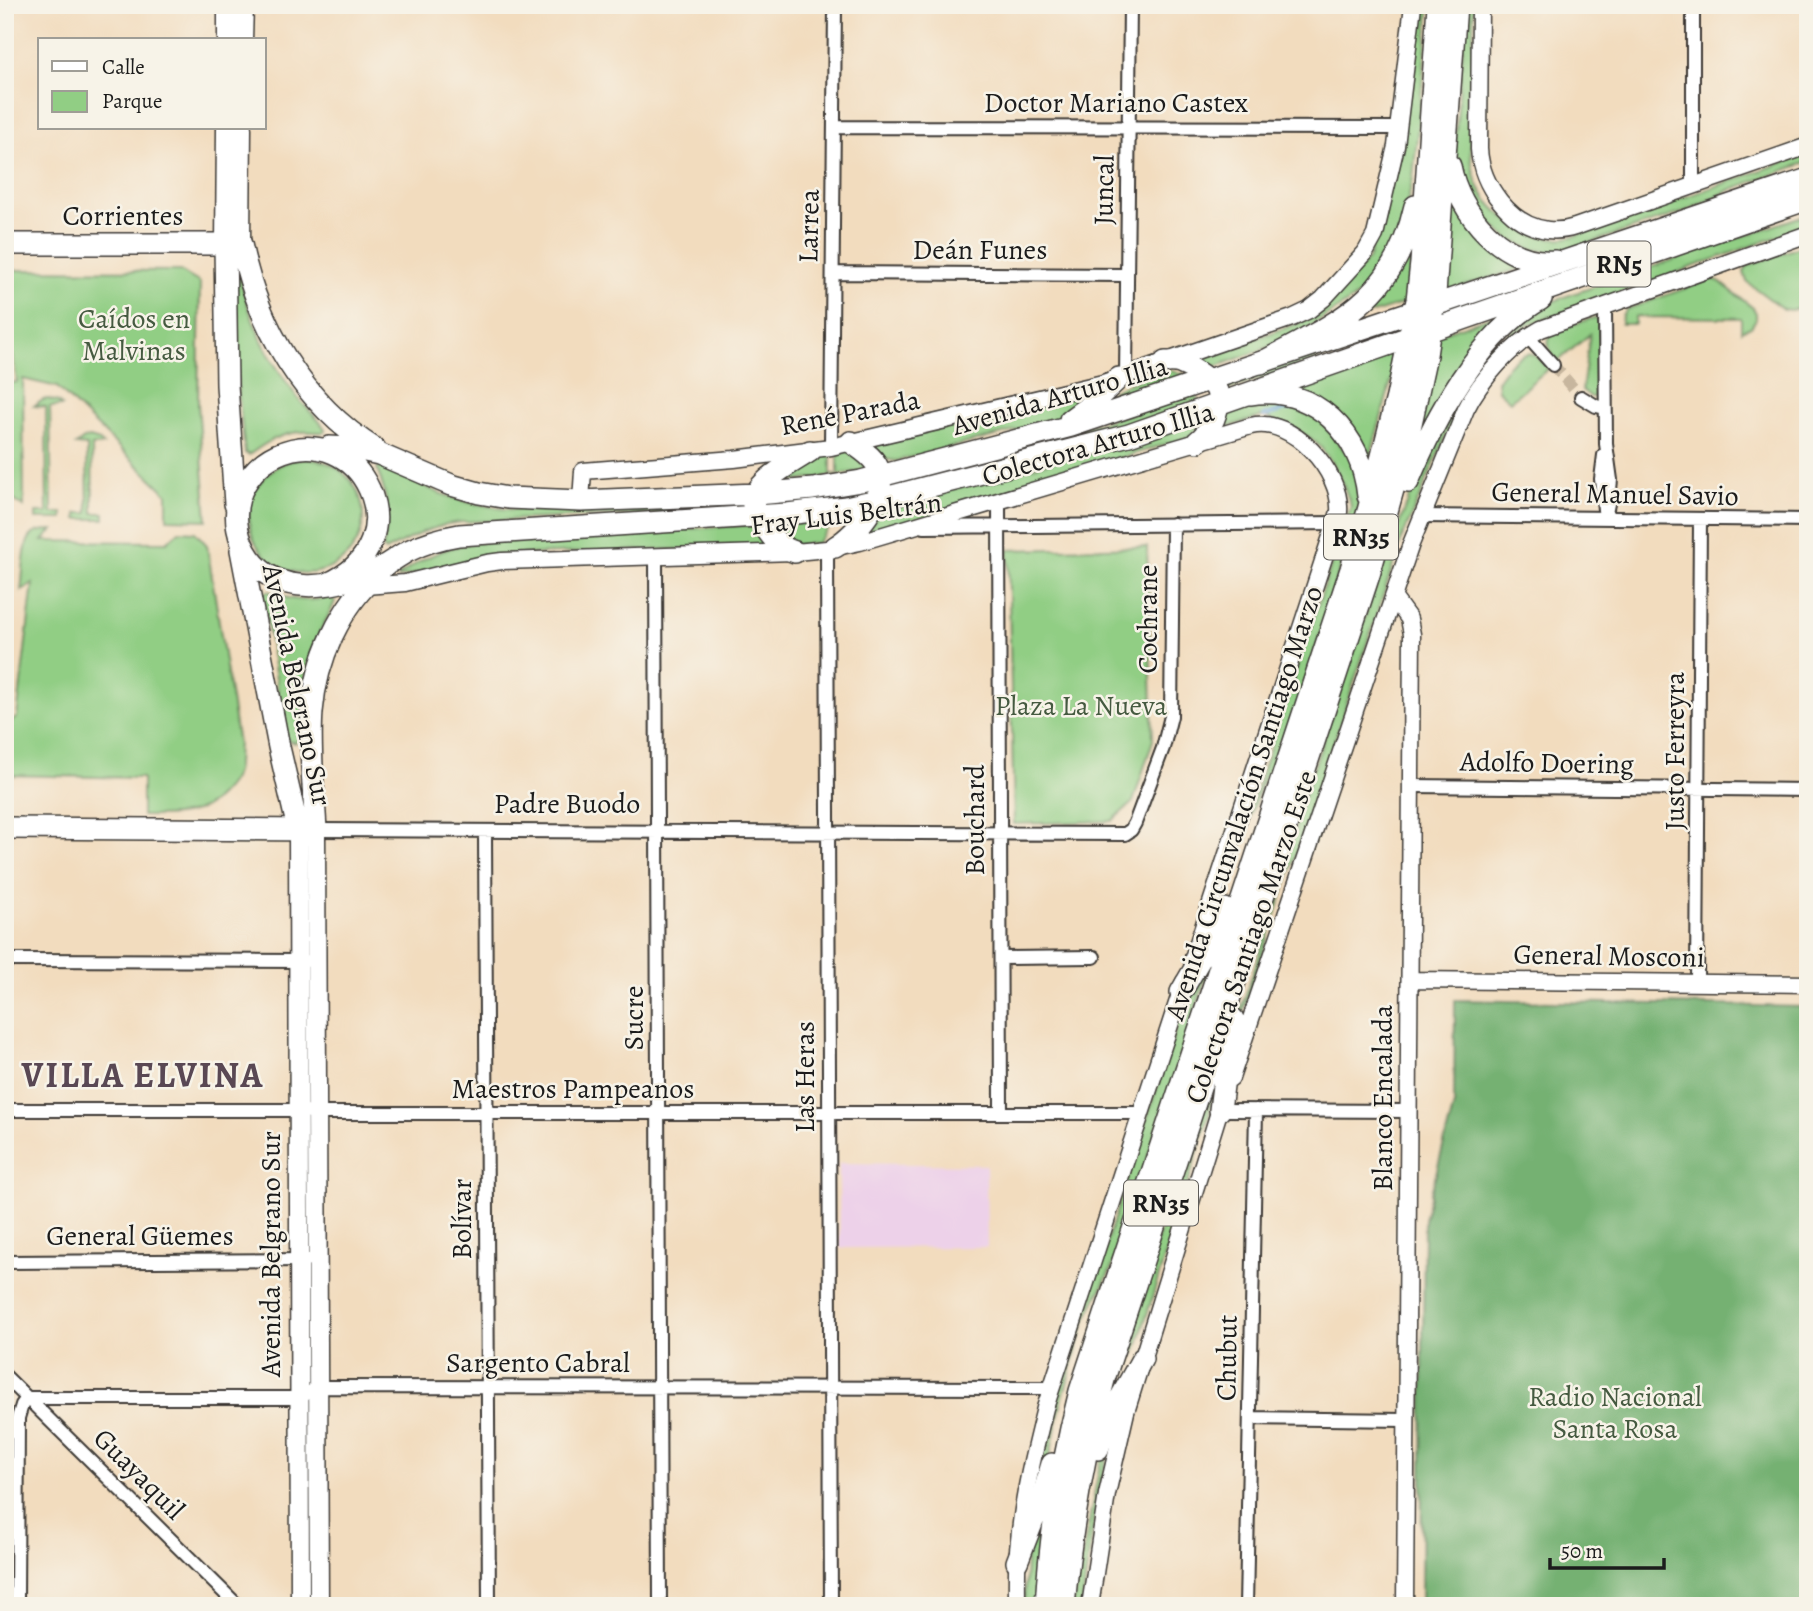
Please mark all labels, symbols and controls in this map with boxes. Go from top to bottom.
legend [38,38,266,130]
text: Calle [102,53,145,81]
street label: Doctor Mariano Castex [984,84,1249,122]
text: Parque [102,87,162,115]
street label: Juncal [1084,154,1124,225]
street label: Larrea [789,189,829,263]
street label: Corrientes [62,197,184,235]
street label: Deán Funes [913,231,1047,269]
road number: RN5 [1588,242,1650,286]
park label: Caídos en Malvinas [78,300,190,370]
street label: Avenida Arturo Illia [947,347,1172,445]
street label: René Parada [777,381,923,445]
street label: Colectora Arturo Illia [977,393,1219,495]
street label: General Manuel Savio [1491,473,1739,515]
street label: Fray Luis Beltrán [748,483,944,545]
road number: RN35 [1324,514,1398,559]
street label: Avenida Belgrano Sur [253,560,341,810]
street label: Cochrane [1129,564,1167,674]
street label: Avenida Circunvalación Santiago Marzo [1155,581,1332,1026]
street label: Justo Ferreyra [1656,672,1694,830]
park label: Plaza La Nueva [995,687,1167,725]
street label: Adolfo Doering [1459,742,1634,784]
street label: Bouchard [956,764,994,875]
street label: Colectora Santiago Marzo Este [1176,765,1326,1109]
street label: Padre Buodo [494,785,640,823]
street label: General Mosconi [1513,935,1705,977]
street label: Sucre [615,986,653,1050]
street label: Blanco Encalada [1364,1005,1402,1191]
street label: Las Heras [786,1021,824,1133]
district label: VILLA ELVINA [21,1051,264,1099]
street label: Maestros Pampeanos [452,1070,694,1108]
street label: Avenida Belgrano Sur [252,1131,290,1378]
street label: Bolívar [443,1178,481,1259]
road number: RN35 [1124,1180,1198,1226]
street label: General Güemes [46,1217,234,1255]
street label: Chubut [1207,1315,1247,1401]
street label: Sargento Cabral [446,1344,630,1382]
park label: Radio Nacional Santa Rosa [1528,1378,1702,1448]
street label: Guayaquil [85,1420,193,1528]
scale bar [1550,1527,1664,1571]
text: 50 m [1561,1537,1603,1565]

